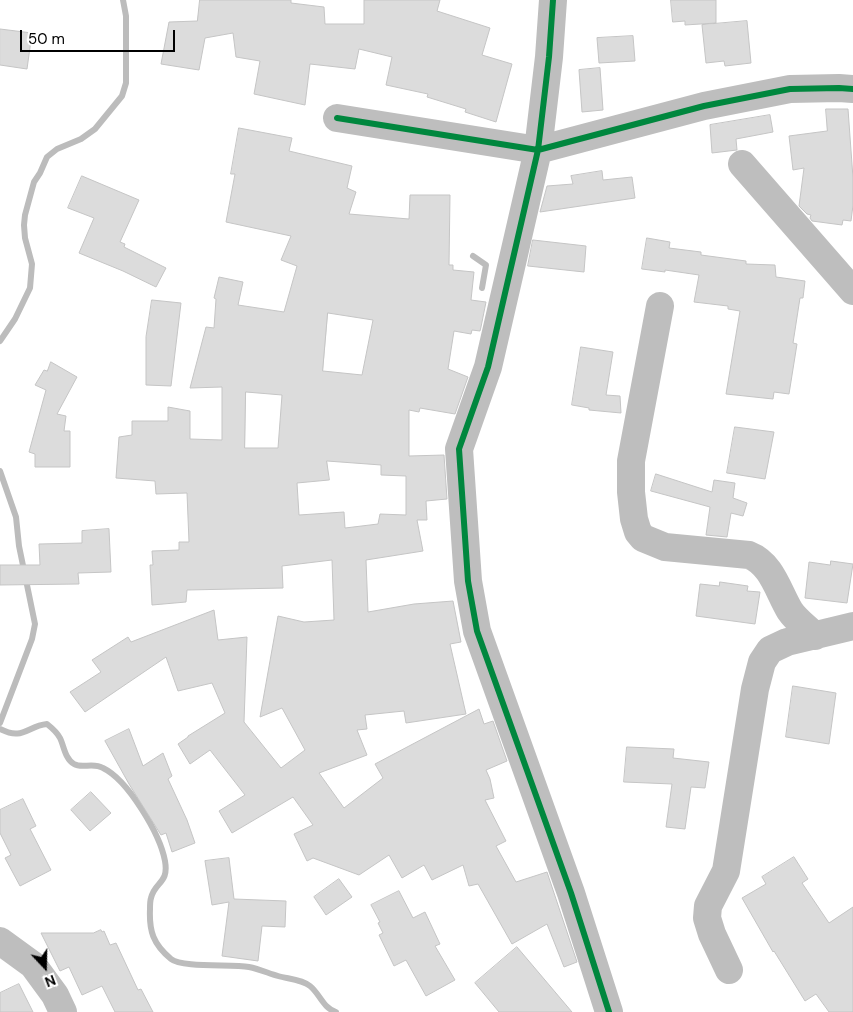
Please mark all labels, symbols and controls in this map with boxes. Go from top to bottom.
scale bar [22,20,178,52]
text: 50 m [28,29,65,49]
north arrow [20,942,70,992]
text: N [42,971,58,991]

